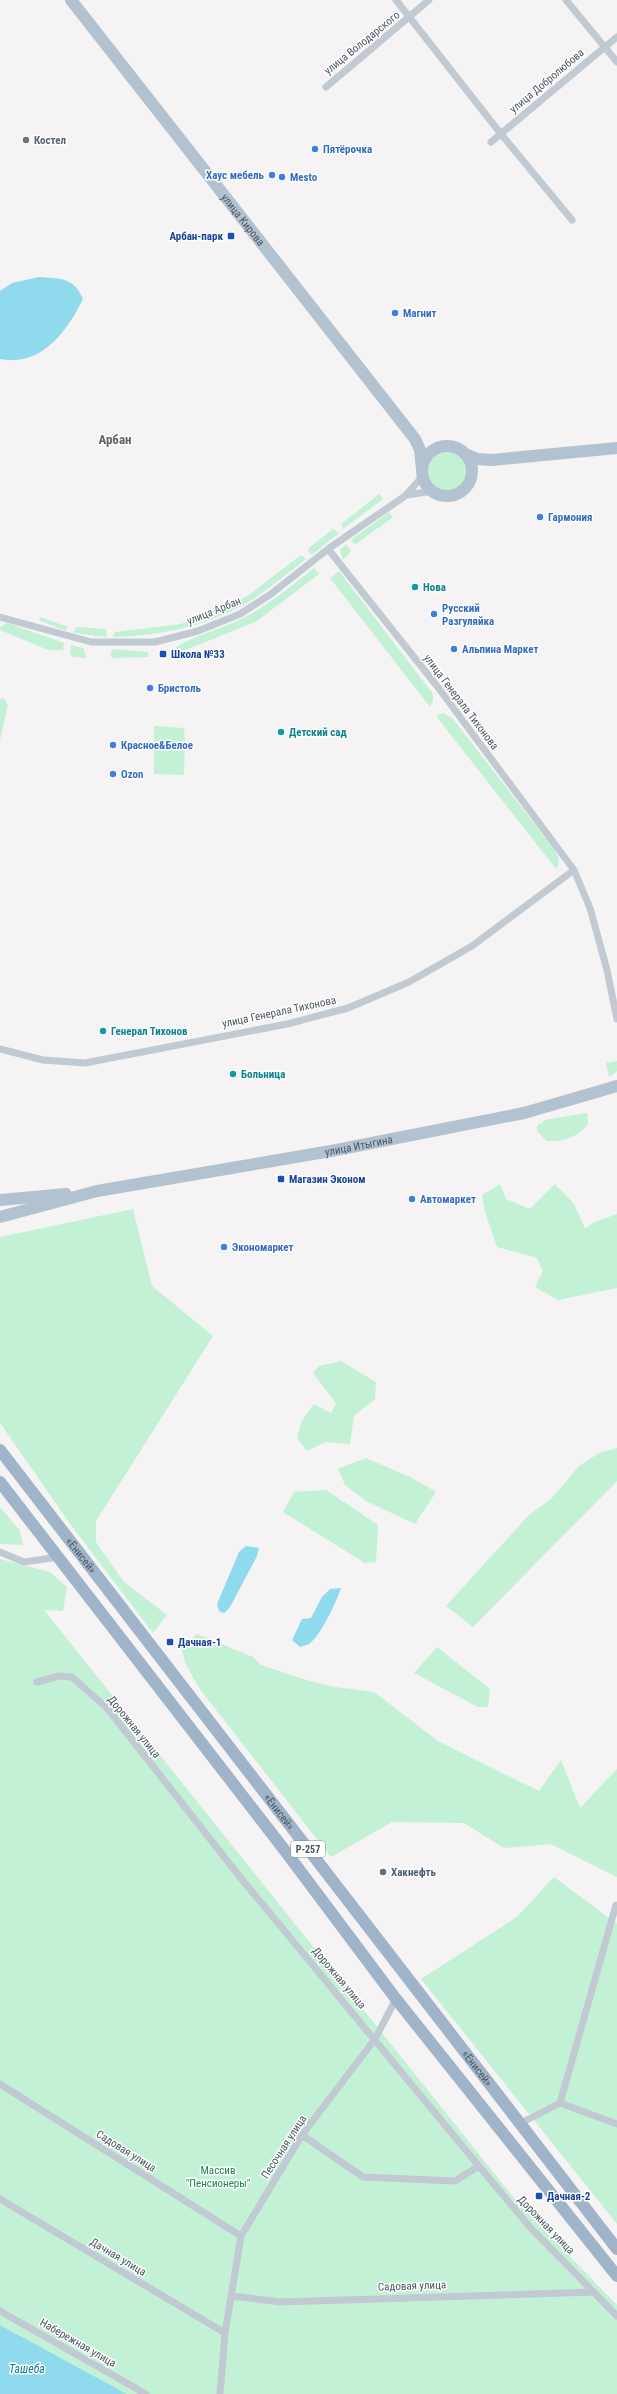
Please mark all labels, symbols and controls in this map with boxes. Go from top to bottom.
street label: улица Володарского [322,8,403,77]
street label: улица Добролюбова [507,46,587,116]
place label: Костел [34,134,66,147]
marker: Костел [21,135,31,145]
place label: Пятёрочка [323,143,372,156]
marker: Пятёрочка [310,144,320,154]
place label: Хаус мебель [206,169,265,182]
marker: Хаус мебель [267,170,277,180]
place label: Mesto [290,171,318,184]
marker: Mesto [277,172,287,182]
street label: улица Кирова [219,191,268,248]
place label: Арбан-парк [169,230,223,243]
marker: Арбан-парк [226,231,236,241]
place label: Магнит [403,307,437,320]
marker: Магнит [390,308,400,318]
district label: Арбан [98,432,132,447]
place label: Гармония [548,511,592,524]
marker: Гармония [535,512,545,522]
place label: Нова [423,581,446,594]
marker: Нова [410,582,420,592]
street label: улица Арбан [185,594,243,628]
place label: Русский Разгуляйка [442,602,494,628]
marker: Русский Разгуляйка [429,609,439,619]
place label: Альпина Маркет [462,643,538,656]
marker: Альпина Маркет [449,644,459,654]
place label: Школа №33 [171,648,225,661]
marker: Школа №33 [158,649,168,659]
street label: улица Генерала Тихонова [421,652,501,752]
place label: Бристоль [158,682,202,695]
marker: Бристоль [145,683,155,693]
place label: Детский сад [289,726,347,739]
marker: Детский сад [276,727,286,737]
place label: Красное&Белое [121,739,193,752]
marker: Красное&Белое [108,740,118,750]
place label: Ozon [121,768,143,781]
marker: Ozon [108,769,118,779]
street label: улица Генерала Тихонова [221,994,337,1030]
place label: Генерал Тихонов [111,1025,188,1038]
marker: Генерал Тихонов [98,1026,108,1036]
place label: Больница [241,1068,285,1081]
marker: Больница [228,1069,238,1079]
street label: улица Итыгина [324,1133,394,1158]
place label: Магазин Эконом [289,1173,366,1186]
marker: Магазин Эконом [276,1174,286,1184]
place label: Автомаркет [420,1193,476,1206]
marker: Автомаркет [407,1194,417,1204]
place label: Экономаркет [232,1241,294,1254]
marker: Экономаркет [219,1242,229,1252]
street label: «Енисей» [63,1535,99,1576]
place label: Дачная-1 [178,1636,221,1649]
marker: Дачная-1 [165,1637,175,1647]
street label: Дорожная улица [105,1693,163,1761]
street label: «Енисей» [261,1791,297,1833]
road number: Р-257 [291,1841,325,1857]
place label: Хакнефть [391,1866,436,1879]
marker: Хакнефть [378,1867,388,1877]
street label: Дорожная улица [310,1945,368,2011]
street label: «Енисей» [459,2048,495,2089]
street label: Песочная улица [259,2113,309,2181]
street label: Садовая улица [94,2127,158,2175]
park label: Массив "Пенсионеры" [186,2164,250,2190]
place label: Дачная-2 [547,2190,591,2203]
marker: Дачная-2 [534,2191,544,2201]
street label: Дорожная улица [515,2193,577,2257]
street label: Дачная улица [88,2235,148,2279]
street label: Садовая улица [378,2278,446,2294]
street label: Набережная улица [38,2316,118,2370]
water label: Ташеба [9,2362,45,2376]

